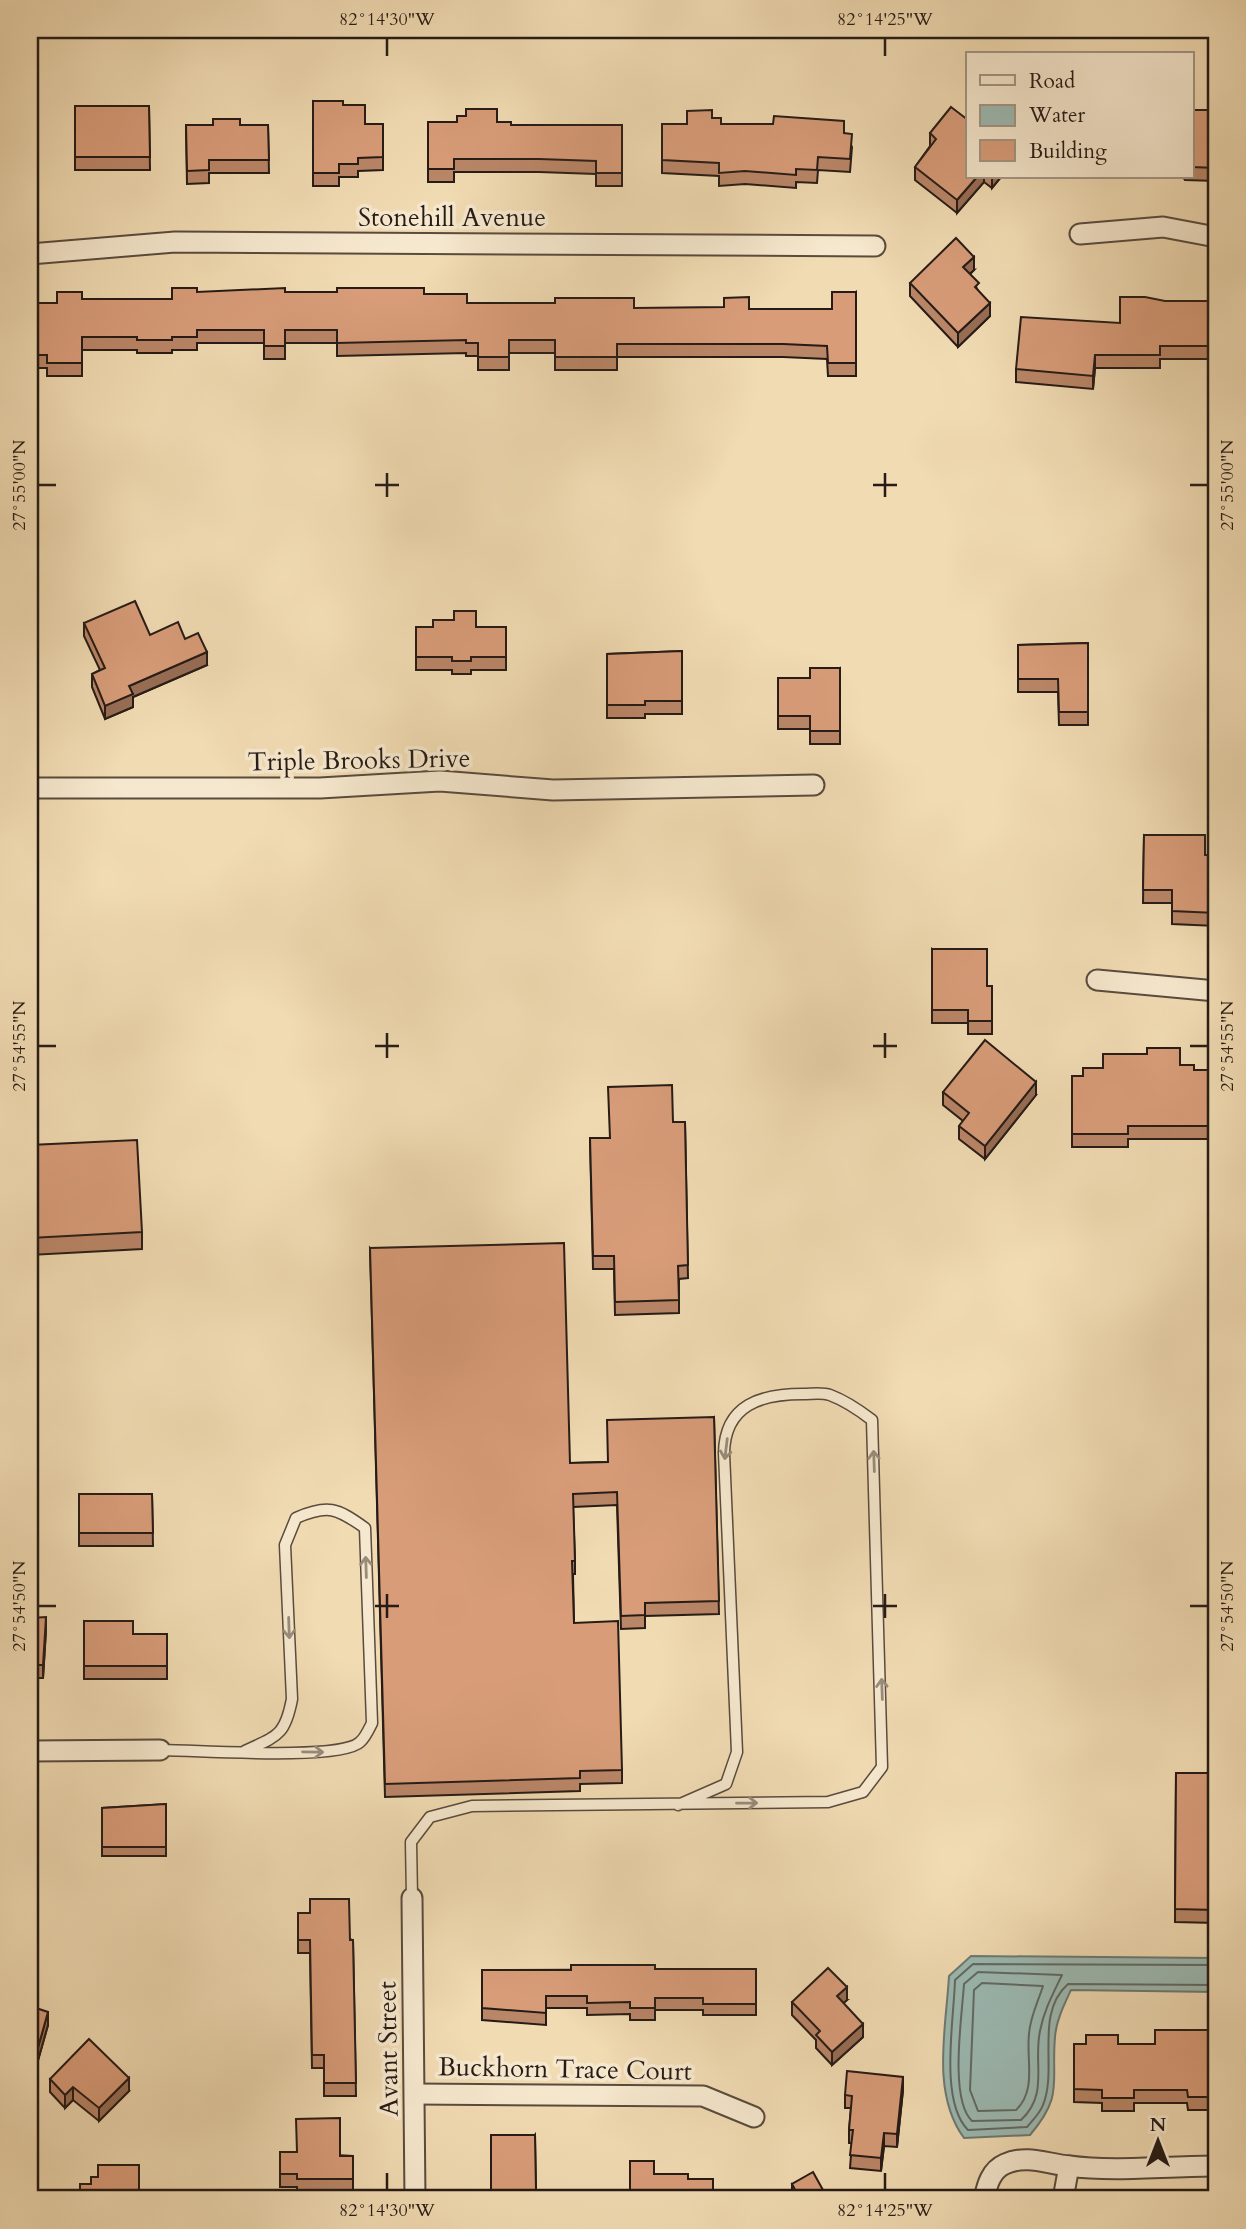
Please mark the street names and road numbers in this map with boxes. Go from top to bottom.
street label: Stonehill Avenue [358,200,546,235]
street label: Triple Brooks Drive [247,741,471,779]
street label: Avant Street [369,1981,407,2117]
street label: Buckhorn Trace Court [438,2049,692,2089]

